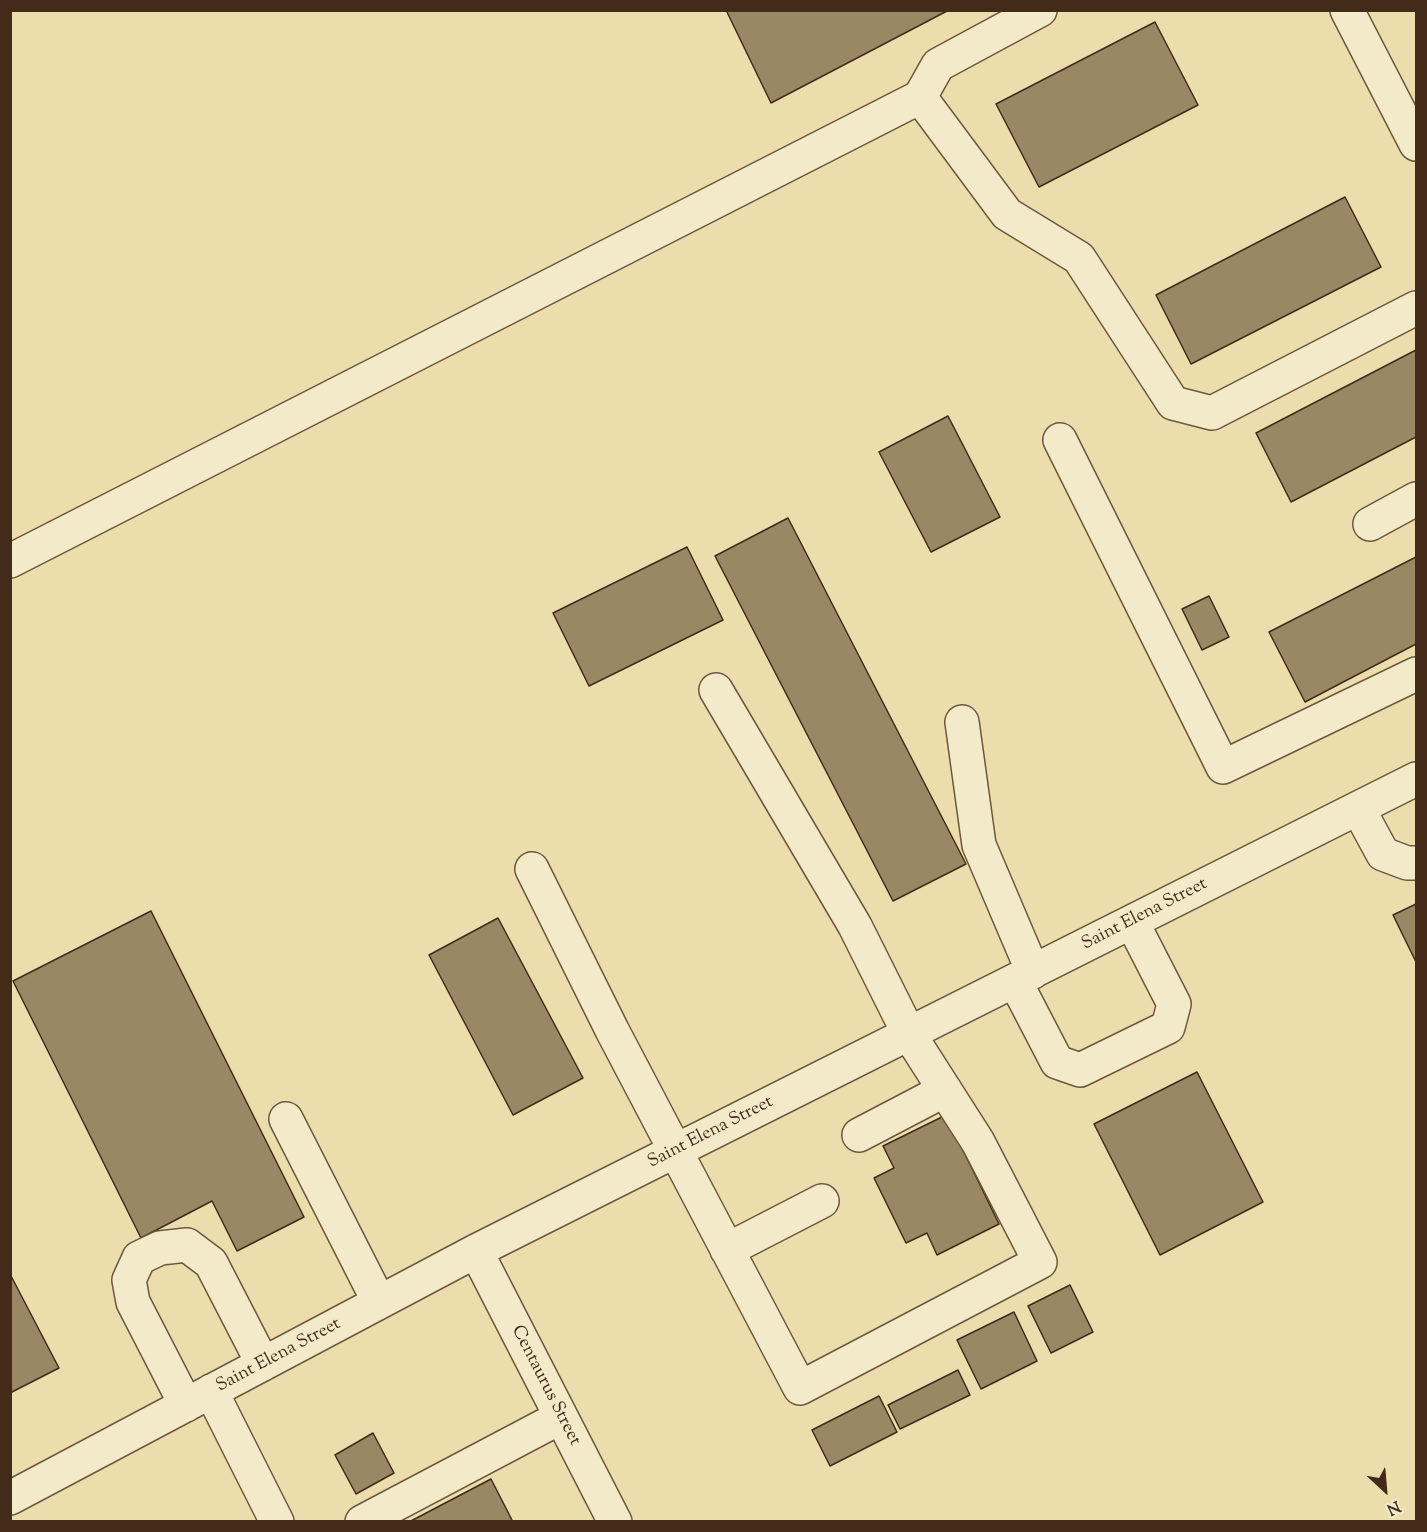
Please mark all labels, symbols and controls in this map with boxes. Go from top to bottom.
street label: Saint Elena Street [1079,874,1211,956]
street label: Saint Elena Street [645,1092,777,1174]
street label: Saint Elena Street [213,1314,345,1398]
street label: Centaurus Street [505,1322,585,1450]
north arrow [1355,1460,1415,1520]
text: N [1382,1493,1404,1520]

